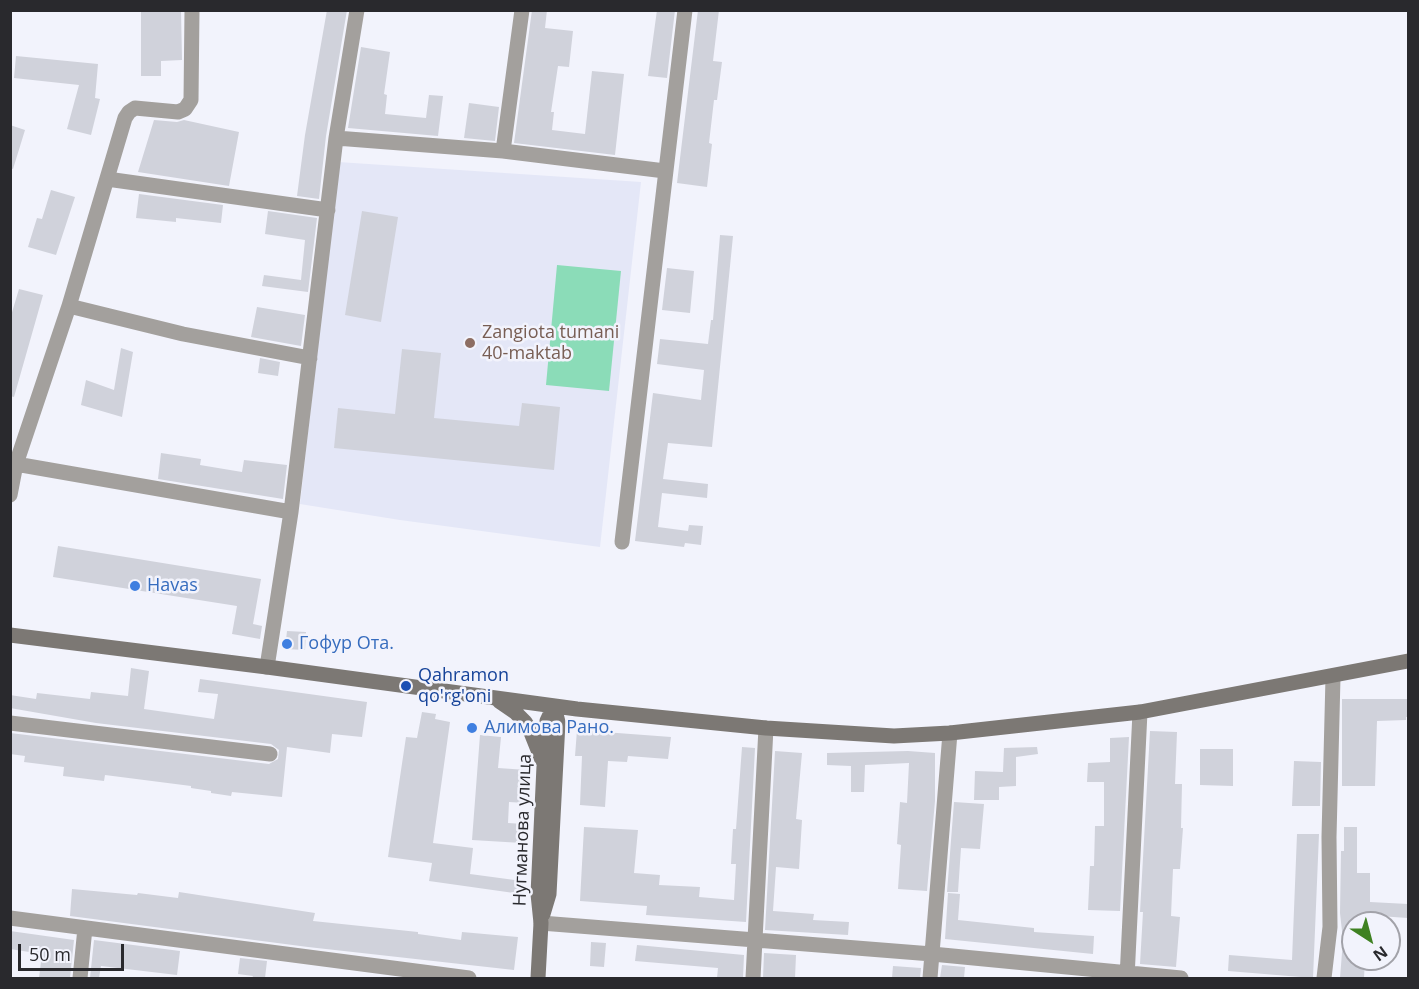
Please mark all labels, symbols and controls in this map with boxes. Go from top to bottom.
place label: Zangiota tumani 40-maktab [482,322,619,364]
marker: Zangiota tumani 40-maktab [463,336,477,350]
place label: Havas [147,575,198,597]
marker: Havas [128,579,142,593]
place label: Гофур Ота. [299,633,394,655]
marker: Гофур Ота. [280,637,294,651]
place label: Qahramon qo'rg'oni [418,665,509,708]
marker: Qahramon qo'rg'oni [399,679,413,693]
place label: Алимова Рано. [484,717,614,739]
marker: Алимова Рано. [465,721,479,735]
street label: Нугманова улица [510,753,536,907]
north arrow [1341,911,1401,971]
scale bar [21,932,128,970]
text: N [1369,941,1392,967]
text: 50 m [29,942,71,966]

